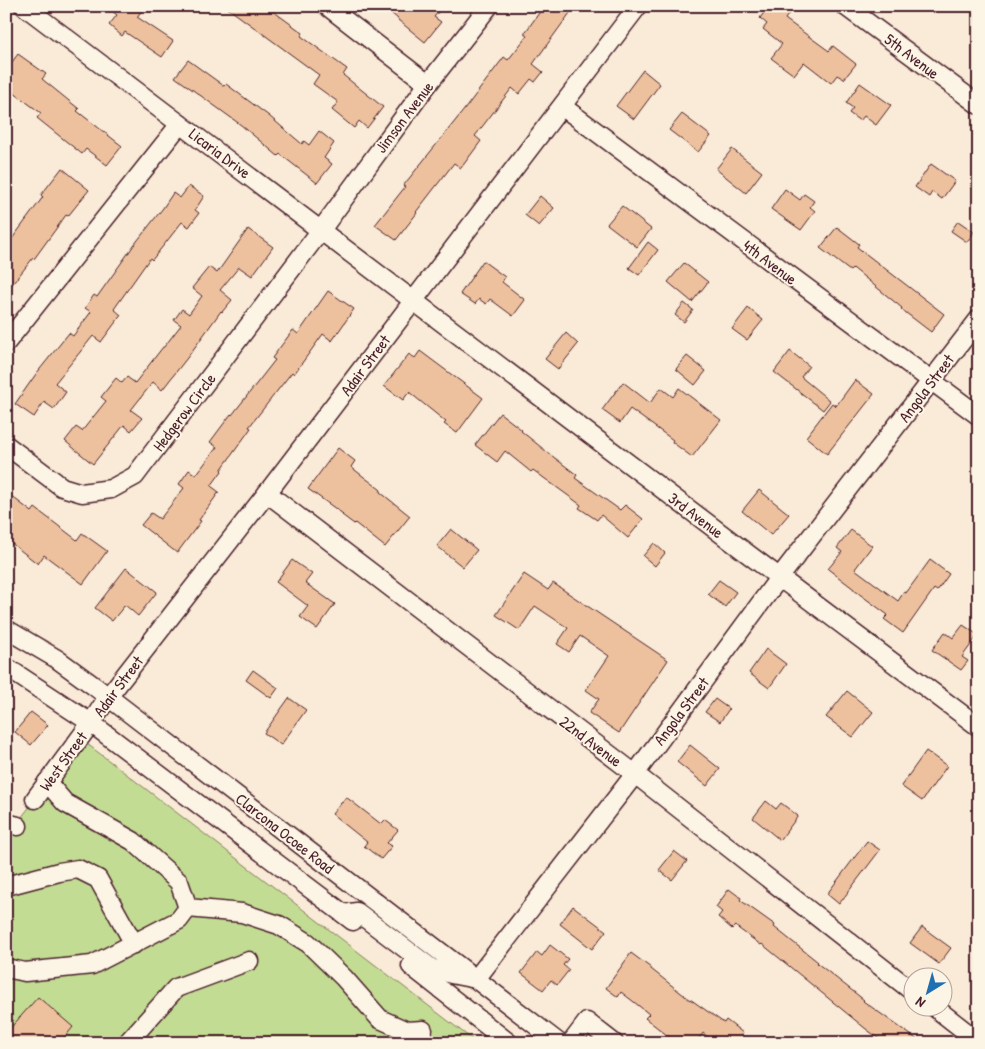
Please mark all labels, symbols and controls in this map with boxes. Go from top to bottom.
street label: 5th Avenue [880,28,944,84]
street label: Jimson Avenue [370,76,439,157]
street label: Licaria Drive [185,123,256,184]
street label: 4th Avenue [738,234,802,290]
street label: Adair Street [335,330,395,400]
street label: Angola Street [893,349,959,427]
street label: Hedgerow Circle [147,368,221,456]
street label: 3rd Avenue [664,487,729,543]
street label: Adair Street [88,651,148,721]
street label: Angola Street [648,672,714,750]
street label: 22nd Avenue [555,710,627,772]
street label: West Street [34,726,92,795]
street label: Clarcona Ocoee Road [231,788,339,878]
north arrow [902,966,952,1016]
text: N [911,993,929,1013]

